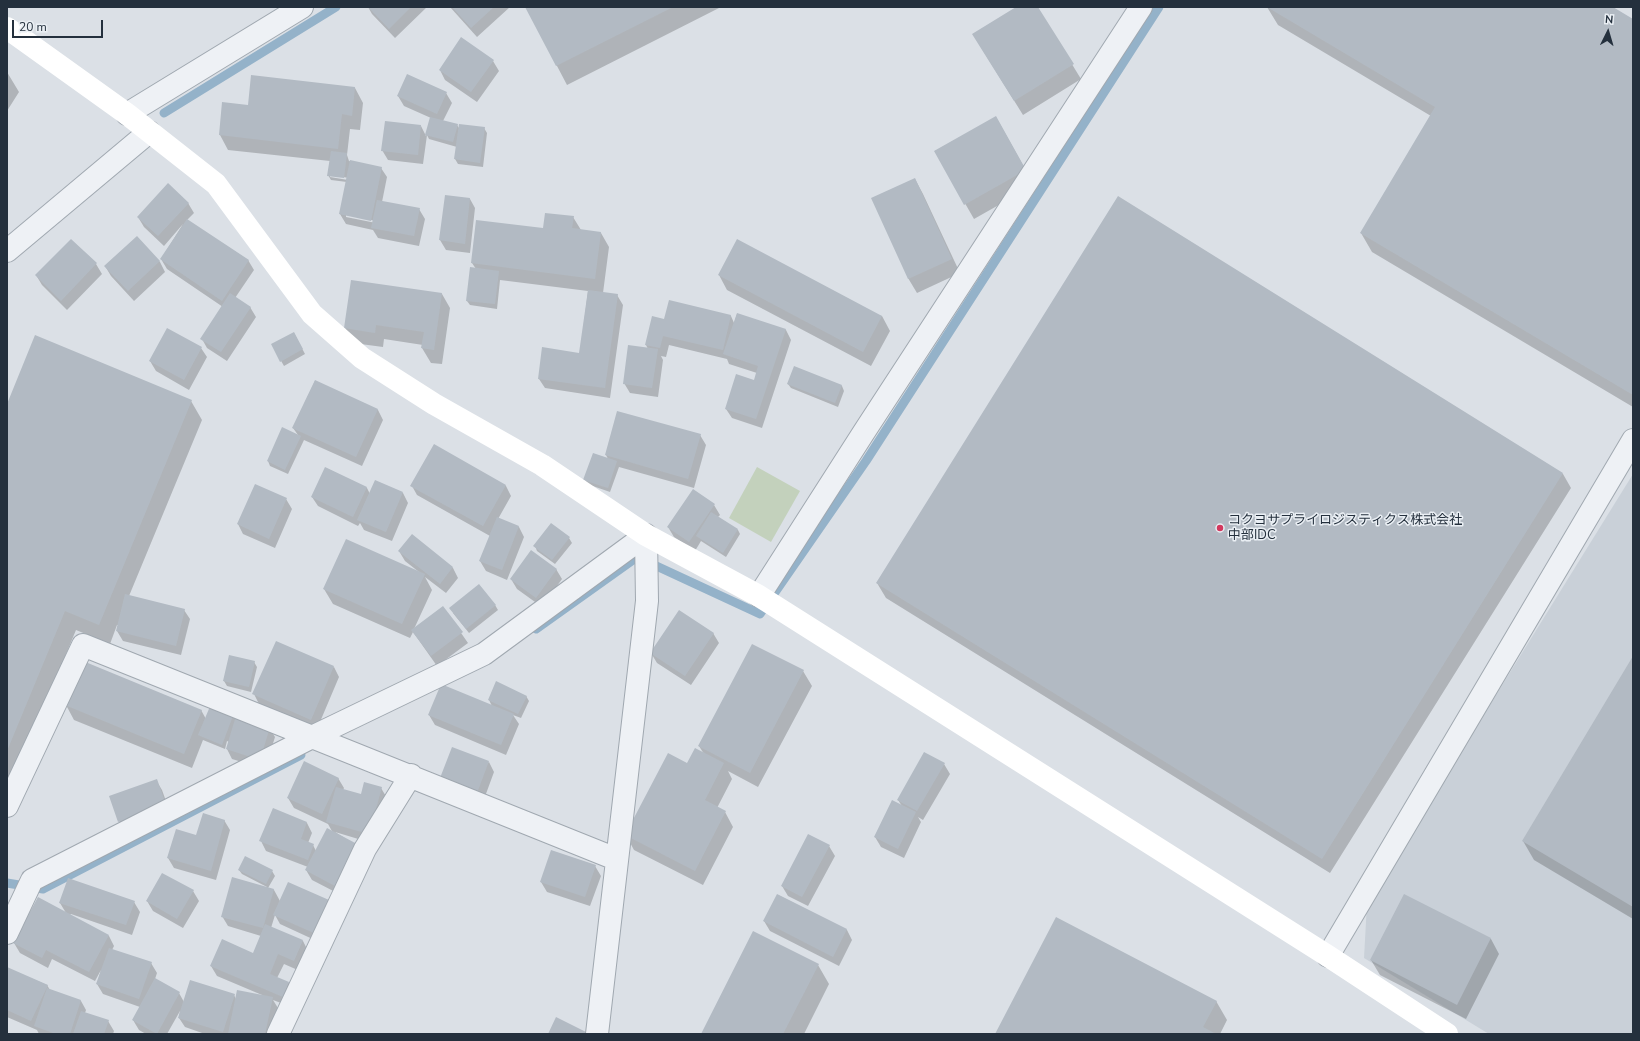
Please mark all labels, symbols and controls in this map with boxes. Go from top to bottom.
scale bar [14,12,105,38]
north arrow [1588,12,1628,52]
text: N [1604,12,1614,27]
text: 20 m [19,19,47,35]
place label: コクヨサプライロジスティクス株式会社 中部IDC [1228,513,1462,544]
marker: コクヨサプライロジスティクス株式会社 中部IDC [1215,523,1225,533]

